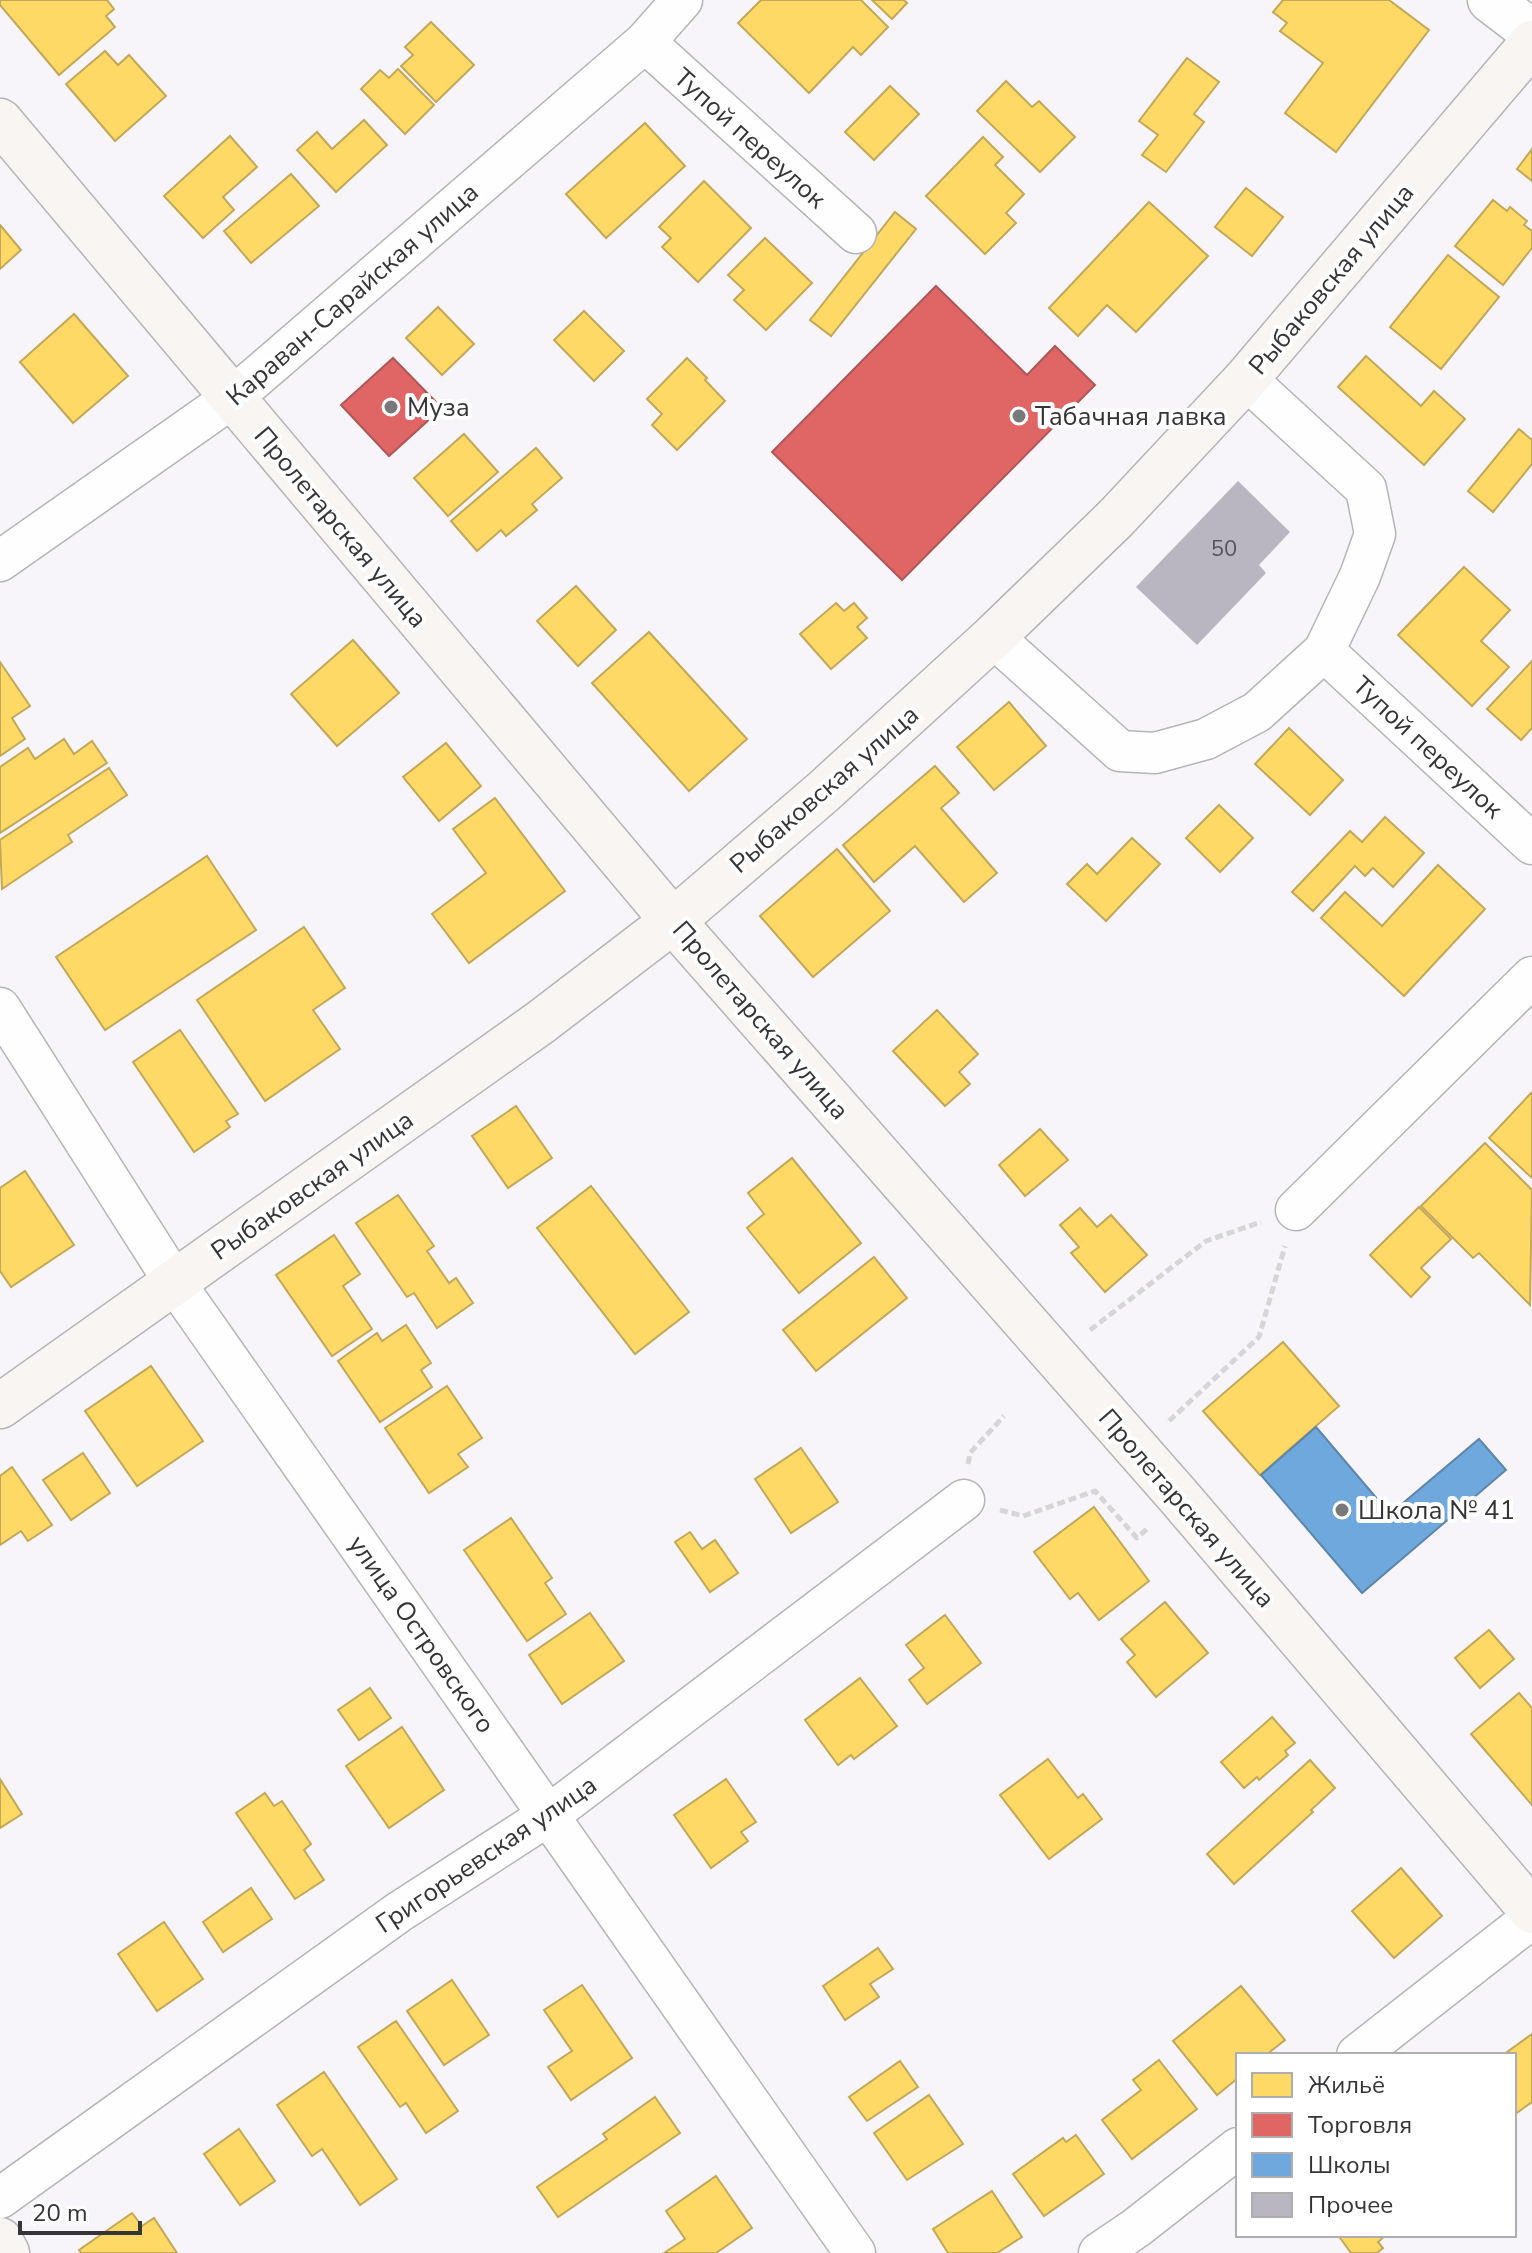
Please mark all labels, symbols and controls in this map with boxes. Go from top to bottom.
street label: Тупой переулок [666,60,834,216]
street label: Караван-Сарайская улица [219,175,486,414]
street label: Рыбаковская улица [1241,176,1422,382]
place label: Муза [407,390,470,425]
marker: Муза [382,398,400,416]
place label: Табачная лавка [1035,399,1227,434]
marker: Табачная лавка [1010,407,1028,425]
street label: Пролетарская улица [246,419,435,635]
house number: 50 [1211,534,1237,564]
street label: Тупой переулок [1345,668,1511,827]
street label: Рыбаковская улица [722,698,926,881]
street label: Пролетарская улица [665,913,857,1127]
street label: Рыбаковская улица [204,1102,421,1268]
street label: Пролетарская улица [1091,1401,1283,1615]
place label: Школа № 41 [1358,1493,1515,1528]
marker: Школа № 41 [1333,1501,1351,1519]
street label: улица Островского [340,1528,503,1740]
street label: Григорьевская улица [369,1767,604,1941]
legend [1236,2053,1516,2237]
text: Жильё [1308,2069,1385,2101]
text: Торговля [1308,2109,1412,2141]
text: Школы [1308,2149,1391,2181]
scale bar [20,2185,140,2235]
text: Прочее [1308,2189,1393,2221]
text: 20 m [32,2197,88,2229]

